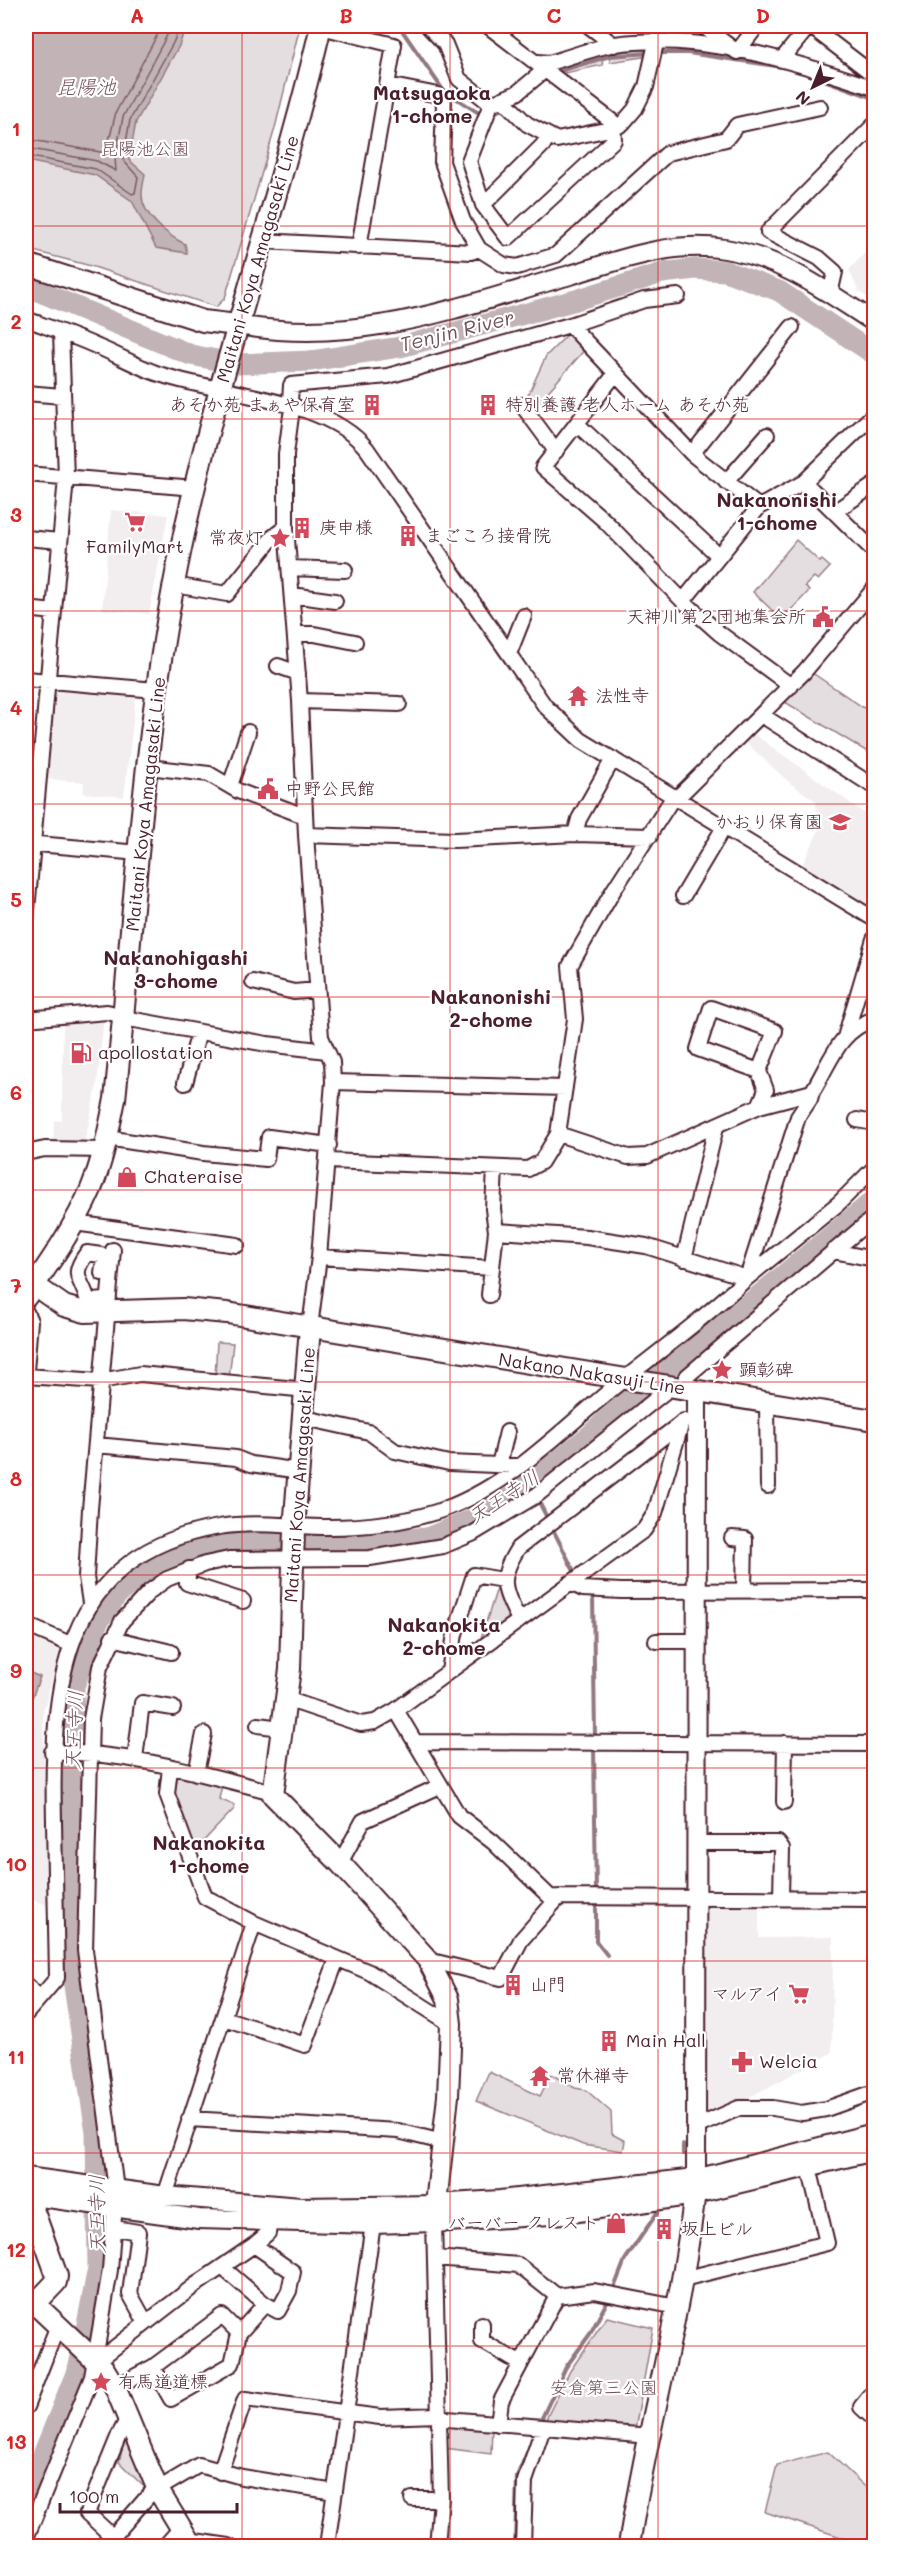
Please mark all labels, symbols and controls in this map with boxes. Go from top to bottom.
text: A [130,2,144,28]
text: B [339,2,353,28]
text: C [547,2,562,28]
text: D [756,2,770,28]
north arrow [783,57,843,117]
water label: 昆陽池 [56,73,117,99]
district label: Matsugaoka 1-chome [373,79,491,128]
text: N [791,87,814,110]
text: 1 [12,115,20,141]
street label: Maitani Koya Amagasaki Line [210,132,304,385]
park label: 昆陽池公園 [100,136,190,160]
water label: Tenjin River [397,303,517,357]
text: 2 [10,308,22,334]
place label: あそか苑 まぁや保育室 [169,392,355,416]
place label: 特別養護 老人ホーム あそか苑 [505,392,750,416]
building icon: あそか苑 まぁや保育室 [360,393,384,417]
building icon: 特別養護 老人ホーム あそか苑 [476,393,500,417]
district label: Nakanonishi 1-chome [717,486,837,535]
text: 3 [10,501,22,527]
supermarket icon: FamilyMart [123,510,147,534]
place label: 庚申様 [319,515,373,539]
building icon: 庚申様 [290,516,314,540]
place label: まごころ接骨院 [425,523,551,547]
building icon: まごころ接骨院 [396,524,420,548]
place label: 常夜灯 [209,525,263,549]
place icon: 常夜灯 [268,526,292,550]
place label: FamilyMart [86,534,184,558]
place label: 天神川第２団地集会所 [626,604,806,628]
public building icon: 天神川第２団地集会所 [811,605,835,629]
street label: Maitani Koya Amagasaki Line [120,675,170,932]
place label: 法性寺 [595,683,649,707]
temple icon: 法性寺 [566,684,590,708]
text: 4 [10,694,23,720]
place label: 中野公民館 [285,776,375,800]
public building icon: 中野公民館 [256,777,280,801]
place label: かおり保育園 [715,809,823,833]
school or university icon: かおり保育園 [828,810,852,834]
text: 5 [10,886,22,912]
district label: Nakanohigashi 3-chome [103,944,249,993]
district label: Nakanonishi 2-chome [431,983,551,1032]
place label: apollostation [98,1040,213,1064]
fuel station icon: apollostation [69,1041,93,1065]
text: 6 [10,1079,22,1105]
place label: Chateraise [144,1164,243,1188]
shop icon: Chateraise [115,1165,139,1189]
text: 7 [10,1272,22,1298]
street label: Maitani Koya Amagasaki Line [278,1346,320,1603]
street label: Nakano Nakasuji Line [497,1346,687,1400]
place label: 顕彰碑 [739,1357,793,1381]
place icon: 顕彰碑 [710,1358,734,1382]
water label: 天王寺川 [463,1463,544,1529]
text: 8 [10,1465,22,1491]
district label: Nakanokita 2-chome [388,1611,500,1660]
text: 9 [10,1657,22,1683]
water label: 天王寺川 [59,1690,87,1770]
district label: Nakanokita 1-chome [153,1829,265,1878]
text: 10 [5,1850,27,1876]
place label: 山門 [530,1972,566,1996]
building icon: 山門 [501,1973,525,1997]
place label: マルアイ [711,1981,782,2005]
supermarket icon: マルアイ [787,1982,811,2006]
place label: Main Hall [626,2028,706,2052]
building icon: Main Hall [597,2029,621,2053]
text: 11 [7,2043,25,2069]
place label: Welcia [759,2049,818,2073]
pharmacy icon: Welcia [730,2050,754,2074]
place label: 常休禅寺 [557,2063,629,2087]
temple icon: 常休禅寺 [528,2064,552,2088]
water label: 天王寺川 [82,2174,110,2254]
place label: バーバー クレスト [448,2210,599,2234]
shop icon: バーバー クレスト [604,2211,628,2235]
place label: 坂上ビル [681,2216,753,2240]
building icon: 坂上ビル [652,2217,676,2241]
text: 12 [6,2236,26,2262]
place label: 有馬道道標 [118,2369,208,2393]
place icon: 有馬道道標 [89,2370,113,2394]
park label: 安倉第三公園 [550,2375,658,2399]
text: 13 [6,2428,26,2454]
scale bar [60,2476,237,2514]
text: 100 m [69,2484,119,2508]

